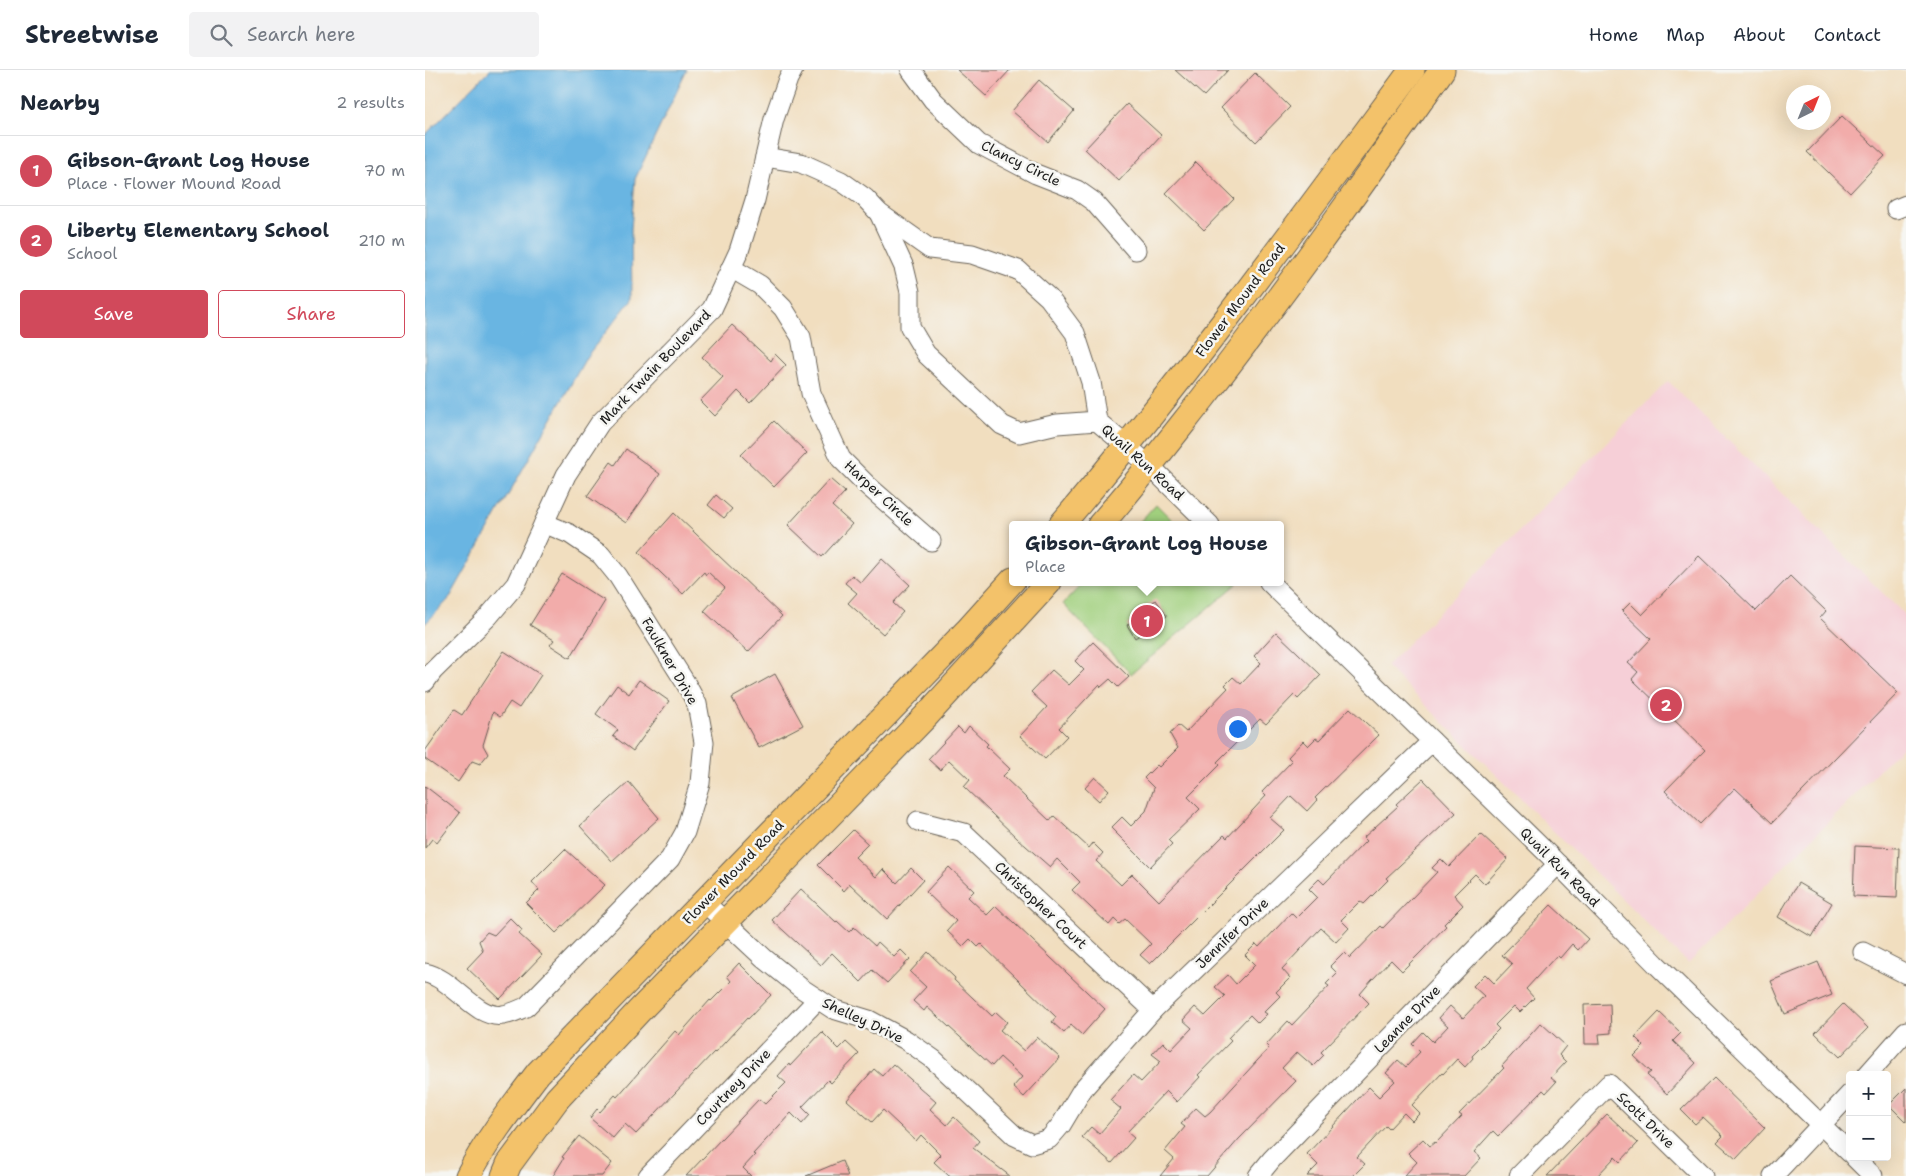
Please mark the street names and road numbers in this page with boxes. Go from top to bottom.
street label: Clancy Circle [978,136,1064,190]
street label: Flower Mound Road [1191,239,1289,361]
street label: Mark Twain Boulevard [595,306,715,428]
street label: Quail Run Road [1098,420,1188,504]
street label: Harper Circle [840,456,918,530]
street label: Faulkner Drive [638,614,702,708]
street label: Flower Mound Road [679,816,788,928]
street label: Quail Run Road [1516,823,1604,911]
street label: Christopher Court [991,858,1091,952]
street label: Jennifer Drive [1192,894,1272,972]
street label: Leanne Drive [1370,981,1444,1057]
street label: Shelley Drive [820,993,906,1047]
street label: Courtney Drive [692,1045,774,1129]
street label: Scott Drive [1613,1088,1679,1152]

